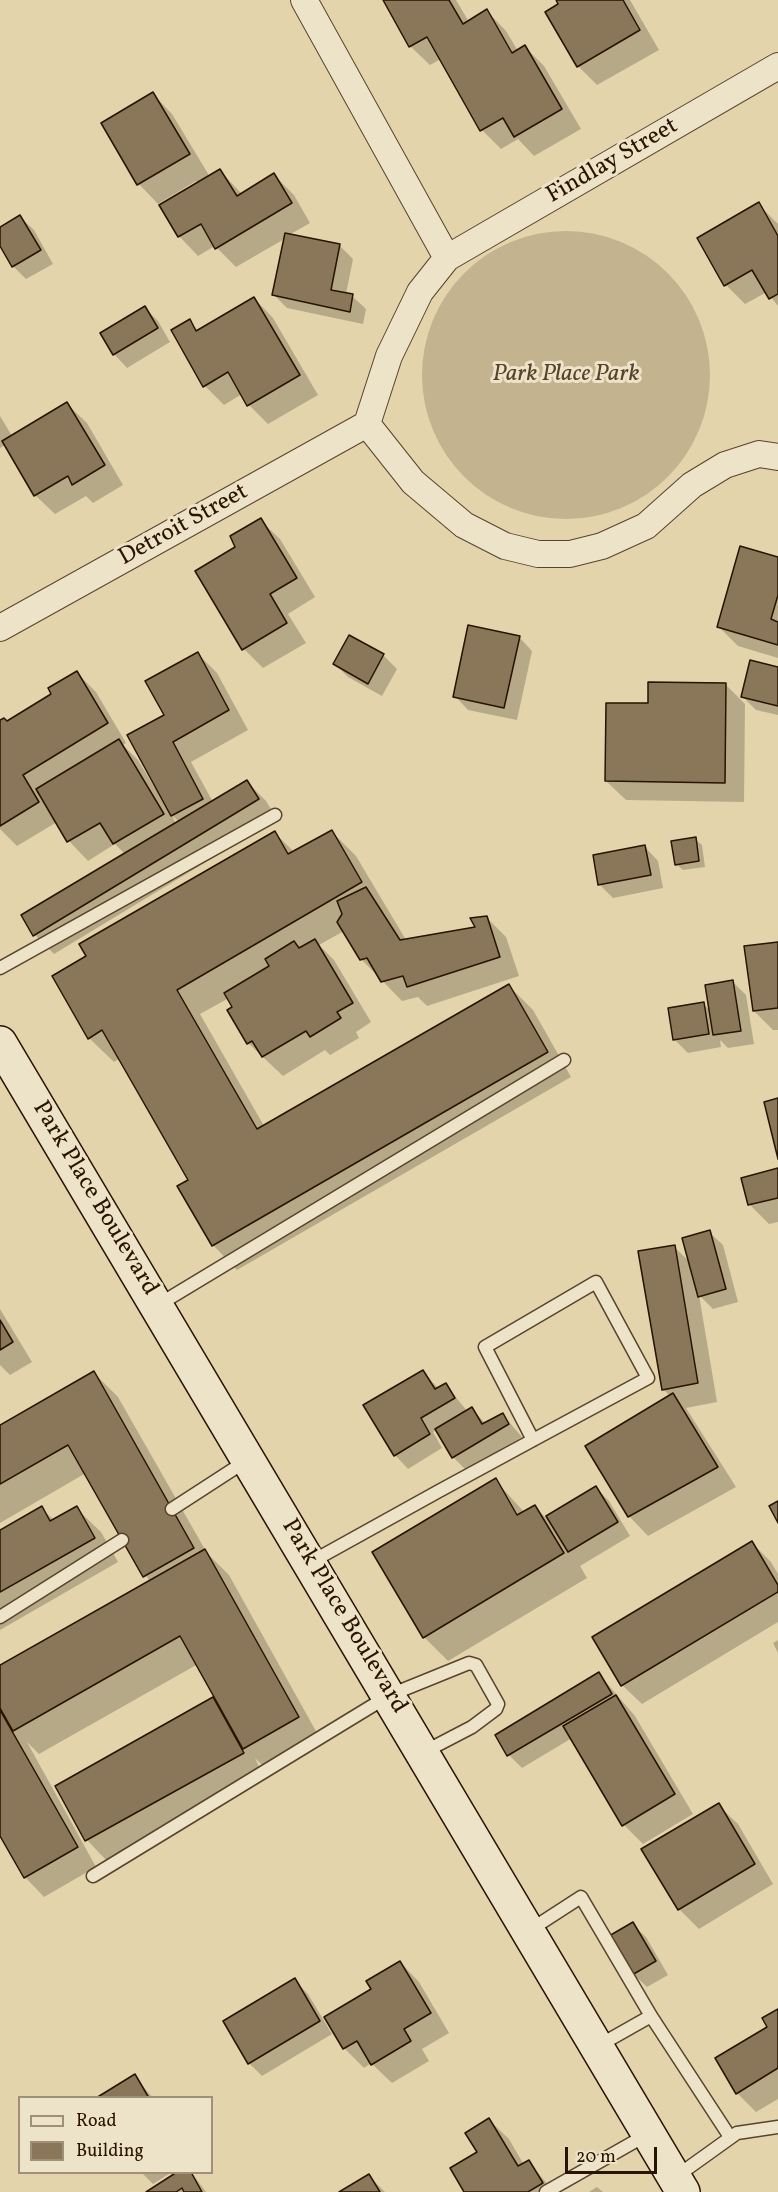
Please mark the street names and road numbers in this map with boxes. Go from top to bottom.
street label: Findlay Street [542,113,684,211]
street label: Detroit Street [114,479,254,573]
street label: Park Place Boulevard [25,1097,163,1301]
street label: Park Place Boulevard [274,1515,412,1719]

